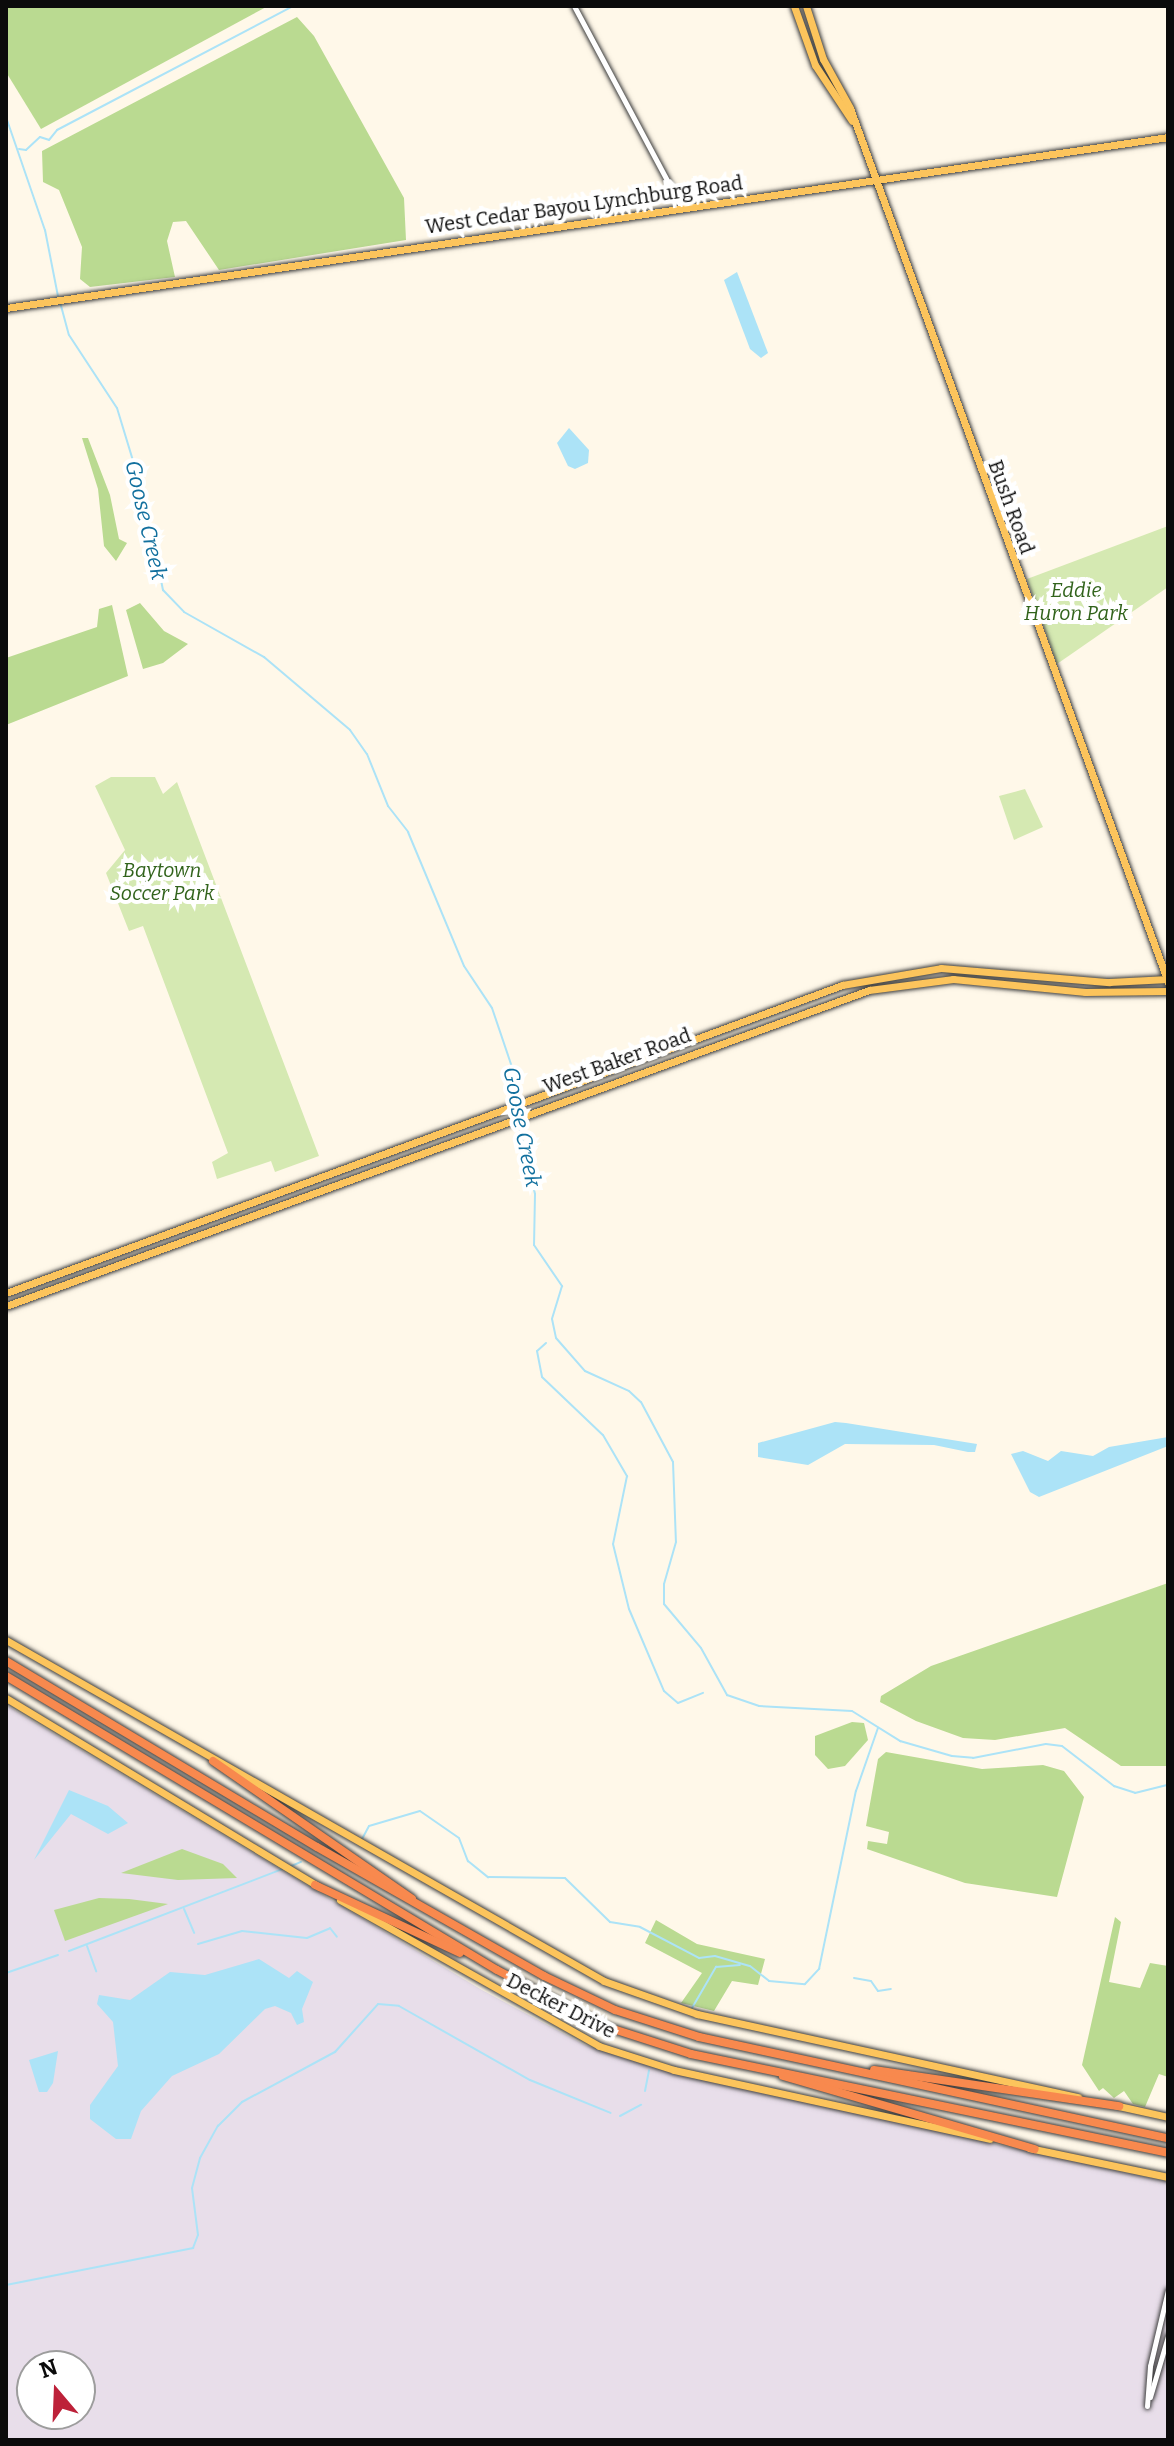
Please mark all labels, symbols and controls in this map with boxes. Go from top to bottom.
street label: West Cedar Bayou Lynchburg Road [424,171,744,239]
street label: Bush Road [983,457,1039,557]
water label: Goose Creek [119,458,173,582]
park label: Eddie Huron Park [1024,579,1128,626]
park label: Baytown Soccer Park [110,858,214,905]
street label: West Baker Road [540,1023,694,1099]
water label: Goose Creek [497,1065,547,1189]
street label: Decker Drive [503,1968,619,2044]
north arrow [16,2350,96,2430]
text: N [36,2353,61,2384]

